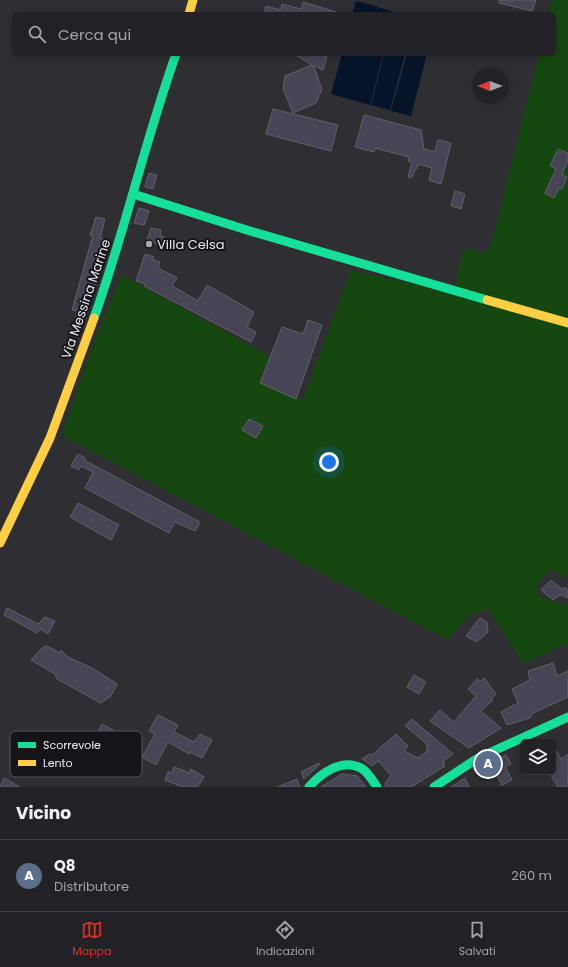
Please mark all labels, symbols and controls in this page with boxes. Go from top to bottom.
search box [12,12,556,56]
icon: search [26,23,48,45]
text: Cerca qui [58,24,131,45]
north arrow [472,68,508,104]
place label: Villa Celsa [157,235,225,254]
street label: Via Messina Marine [57,237,115,361]
marker: Villa Celsa [144,239,154,249]
your location [319,452,339,472]
legend [10,731,142,777]
text: Scorrevole [43,737,101,753]
map controls [520,739,556,775]
button: layers [520,739,556,775]
pin: A [475,749,501,779]
text: Lento [43,755,73,771]
text: Vicino [16,801,71,825]
text: Q8 [54,855,76,876]
text: A [24,866,34,885]
text: 260 m [511,866,552,885]
text: Distributore [54,877,129,896]
tab: Mappa [72,919,111,960]
tab: Indicazioni [256,919,314,960]
tab: Salvati [459,919,496,960]

